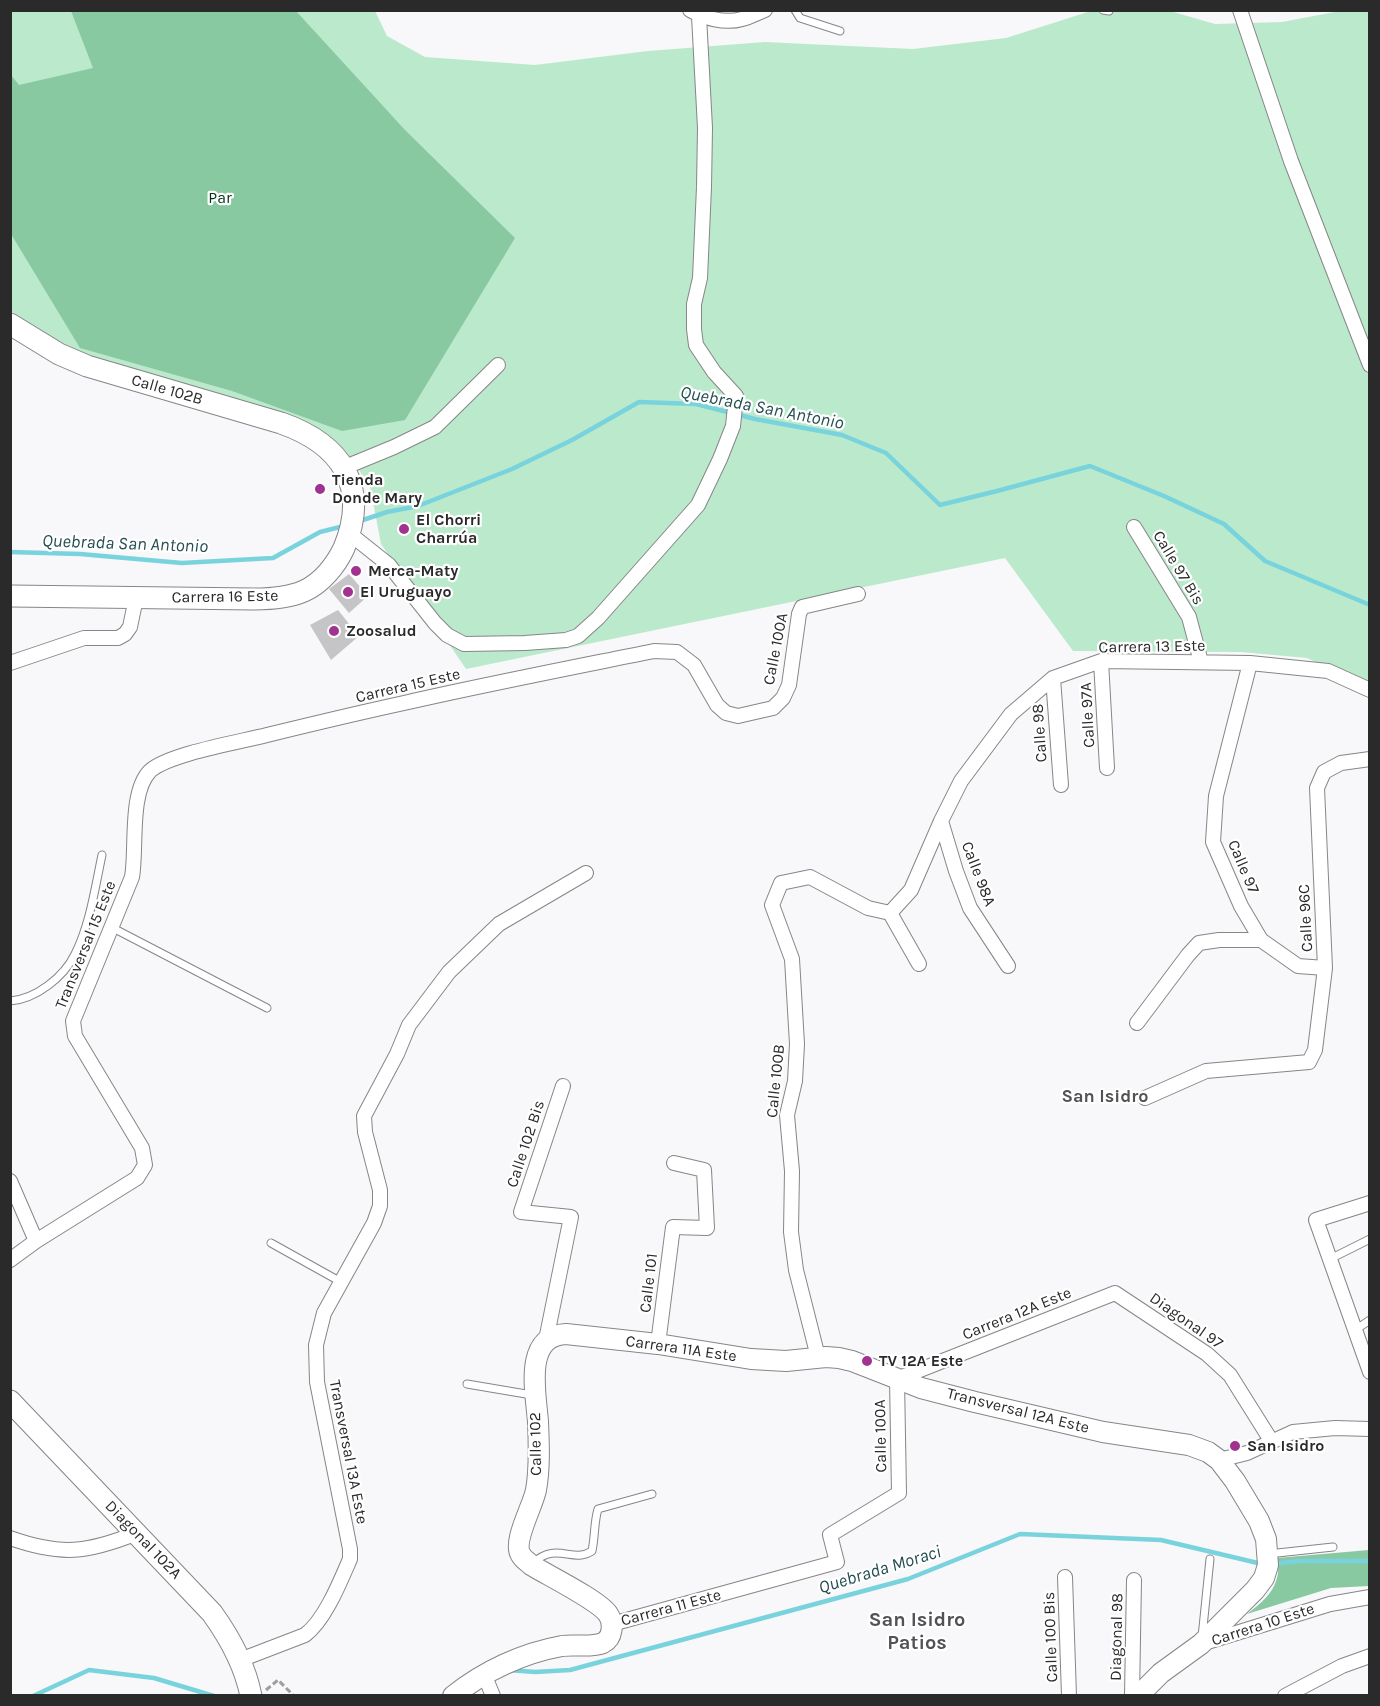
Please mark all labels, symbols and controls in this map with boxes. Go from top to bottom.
park label: Par [208,188,232,208]
street label: Calle 102B [129,371,205,409]
water label: Quebrada San Antonio [679,382,845,434]
place label: Tienda Donde Mary [332,470,422,508]
marker: Tienda Donde Mary [313,482,327,496]
place label: El Chorri Charrúa [416,510,481,548]
marker: El Chorri Charrúa [397,522,411,536]
street label: Calle 97 Bis [1148,527,1208,609]
water label: Quebrada San Antonio [42,530,208,558]
place label: Merca-Maty [368,561,458,581]
marker: Merca-Maty [349,564,363,578]
place label: El Uruguayo [360,582,451,602]
marker: El Uruguayo [341,585,355,599]
street label: Carrera 16 Este [172,586,278,608]
street label: Calle 100A [760,611,792,687]
place label: Zoosalud [346,621,417,641]
marker: Zoosalud [327,624,341,638]
street label: Carrera 13 Este [1098,636,1206,658]
street label: Carrera 15 Este [354,665,462,707]
street label: Calle 97A [1077,682,1099,748]
street label: Calle 98 [1028,703,1052,763]
street label: Calle 97 [1223,837,1263,897]
street label: Calle 98A [957,839,999,909]
street label: Transversal 15 Este [51,878,121,1012]
street label: Calle 96C [1295,884,1317,952]
street label: Calle 100B [763,1043,789,1119]
district label: San Isidro [1062,1086,1148,1108]
street label: Calle 102 Bis [503,1098,549,1190]
street label: Calle 101 [636,1252,662,1314]
street label: Carrera 12A Este [960,1283,1074,1345]
street label: Diagonal 97 [1145,1289,1227,1353]
street label: Carrera 11A Este [624,1332,738,1366]
place label: TV 12A Este [879,1351,963,1371]
marker: TV 12A Este [860,1354,874,1368]
street label: Transversal 13A Este [325,1378,371,1526]
street label: Transversal 12A Este [945,1384,1091,1438]
street label: Calle 100A [871,1399,891,1473]
street label: Calle 102 [526,1412,546,1476]
place label: San Isidro [1247,1436,1324,1456]
marker: San Isidro [1228,1439,1242,1453]
street label: Diagonal 102A [101,1497,185,1583]
water label: Quebrada Moraci [816,1541,944,1599]
street label: Carrera 11 Este [619,1585,723,1631]
street label: Calle 100 Bis [1040,1591,1062,1683]
street label: Diagonal 98 [1107,1593,1127,1681]
street label: Carrera 10 Este [1209,1599,1317,1651]
district label: San Isidro Patios [869,1608,965,1655]

